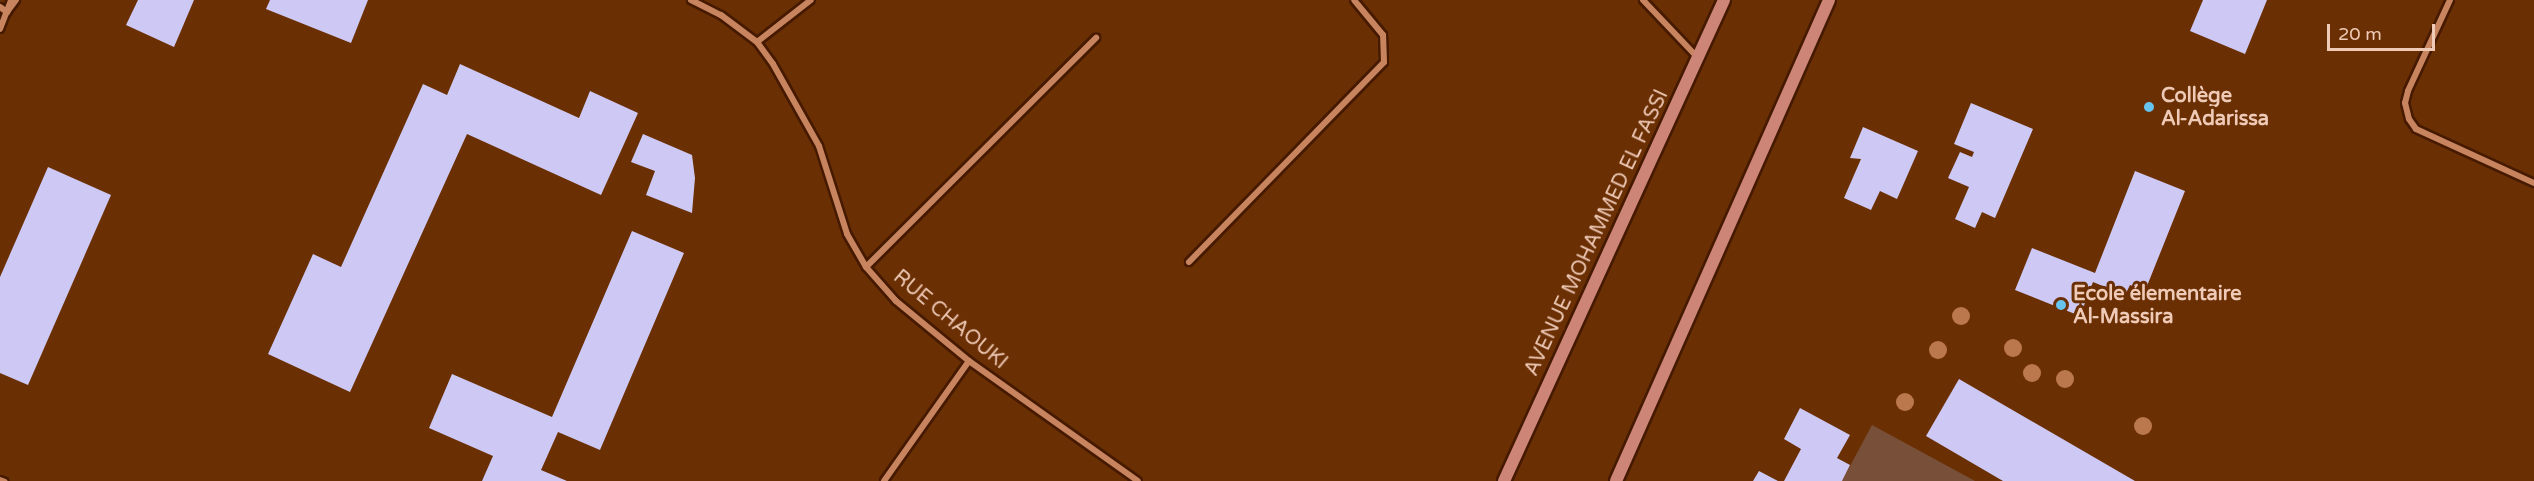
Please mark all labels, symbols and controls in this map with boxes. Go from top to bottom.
scale bar [2330,12,2438,50]
text: 20 m [2338,23,2382,45]
place label: Collège Al-Adarissa [2161,84,2269,131]
street label: AVENUE MOHAMMED EL FASSI [1520,86,1674,380]
marker: Collège Al-Adarissa [2142,100,2156,114]
street label: RUE CHAOUKI [888,265,1012,375]
place label: Ecole élementaire Al-Massira [2073,282,2241,329]
marker: Ecole élementaire Al-Massira [2054,298,2068,312]

